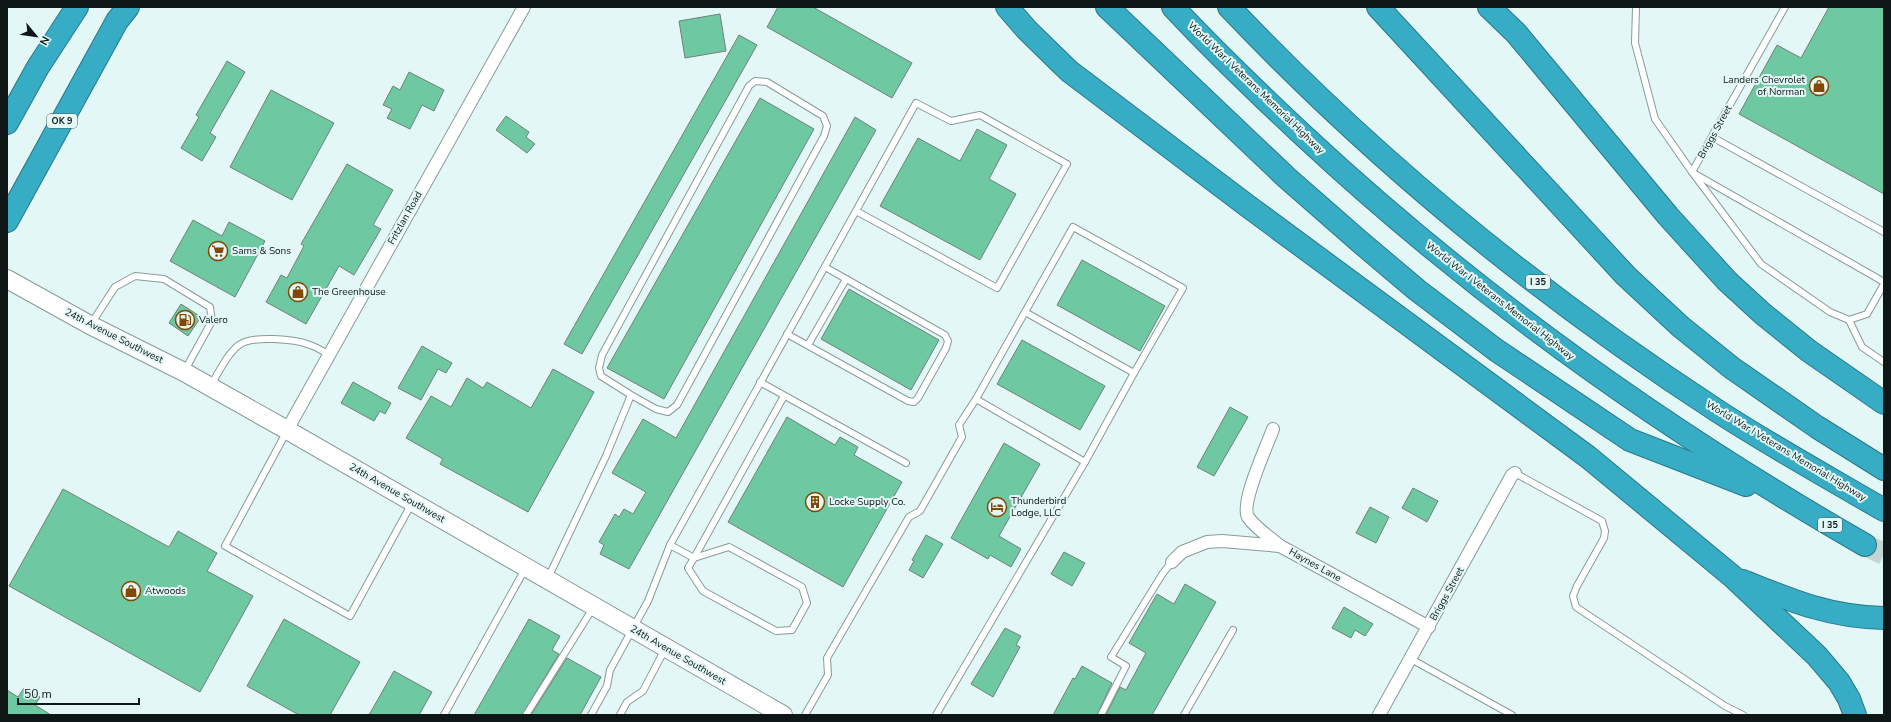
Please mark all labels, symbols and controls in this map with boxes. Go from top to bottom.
north arrow [16,16,56,56]
street label: World War I Veterans Memorial Highway [1185,19,1328,158]
text: N [36,33,53,48]
place label: Landers Chevrolet of Norman [1723,73,1805,99]
shop icon: Landers Chevrolet of Norman [1808,75,1830,97]
street label: Briggs Street [1695,102,1736,161]
road number: OK 9 [47,114,77,128]
street label: Fritzlan Road [385,189,426,247]
street label: World War I Veterans Memorial Highway [1423,239,1578,364]
supermarket icon: Sams & Sons [207,240,229,262]
place label: Sams & Sons [232,244,291,258]
road number: I 35 [1526,275,1550,289]
shop icon: The Greenhouse [287,281,309,303]
place label: The Greenhouse [312,285,386,299]
street label: 24th Avenue Southwest [62,305,166,367]
fuel station icon: Valero [174,309,196,331]
place label: Valero [198,313,228,327]
street label: World War I Veterans Memorial Highway [1703,397,1870,505]
street label: 24th Avenue Southwest [346,460,448,526]
building icon: Locke Supply Co. [804,491,826,513]
place label: Thunderbird Lodge, LLC [1011,494,1066,520]
place label: Locke Supply Co. [829,495,905,509]
hotel icon: Thunderbird Lodge, LLC [986,496,1008,518]
road number: I 35 [1818,518,1842,532]
street label: Haynes Lane [1286,545,1344,585]
street label: Briggs Street [1427,564,1468,623]
shop icon: Atwoods [120,580,142,602]
place label: Atwoods [145,584,186,598]
street label: 24th Avenue Southwest [627,622,729,688]
scale bar [18,680,139,706]
text: 50 m [24,686,52,702]

